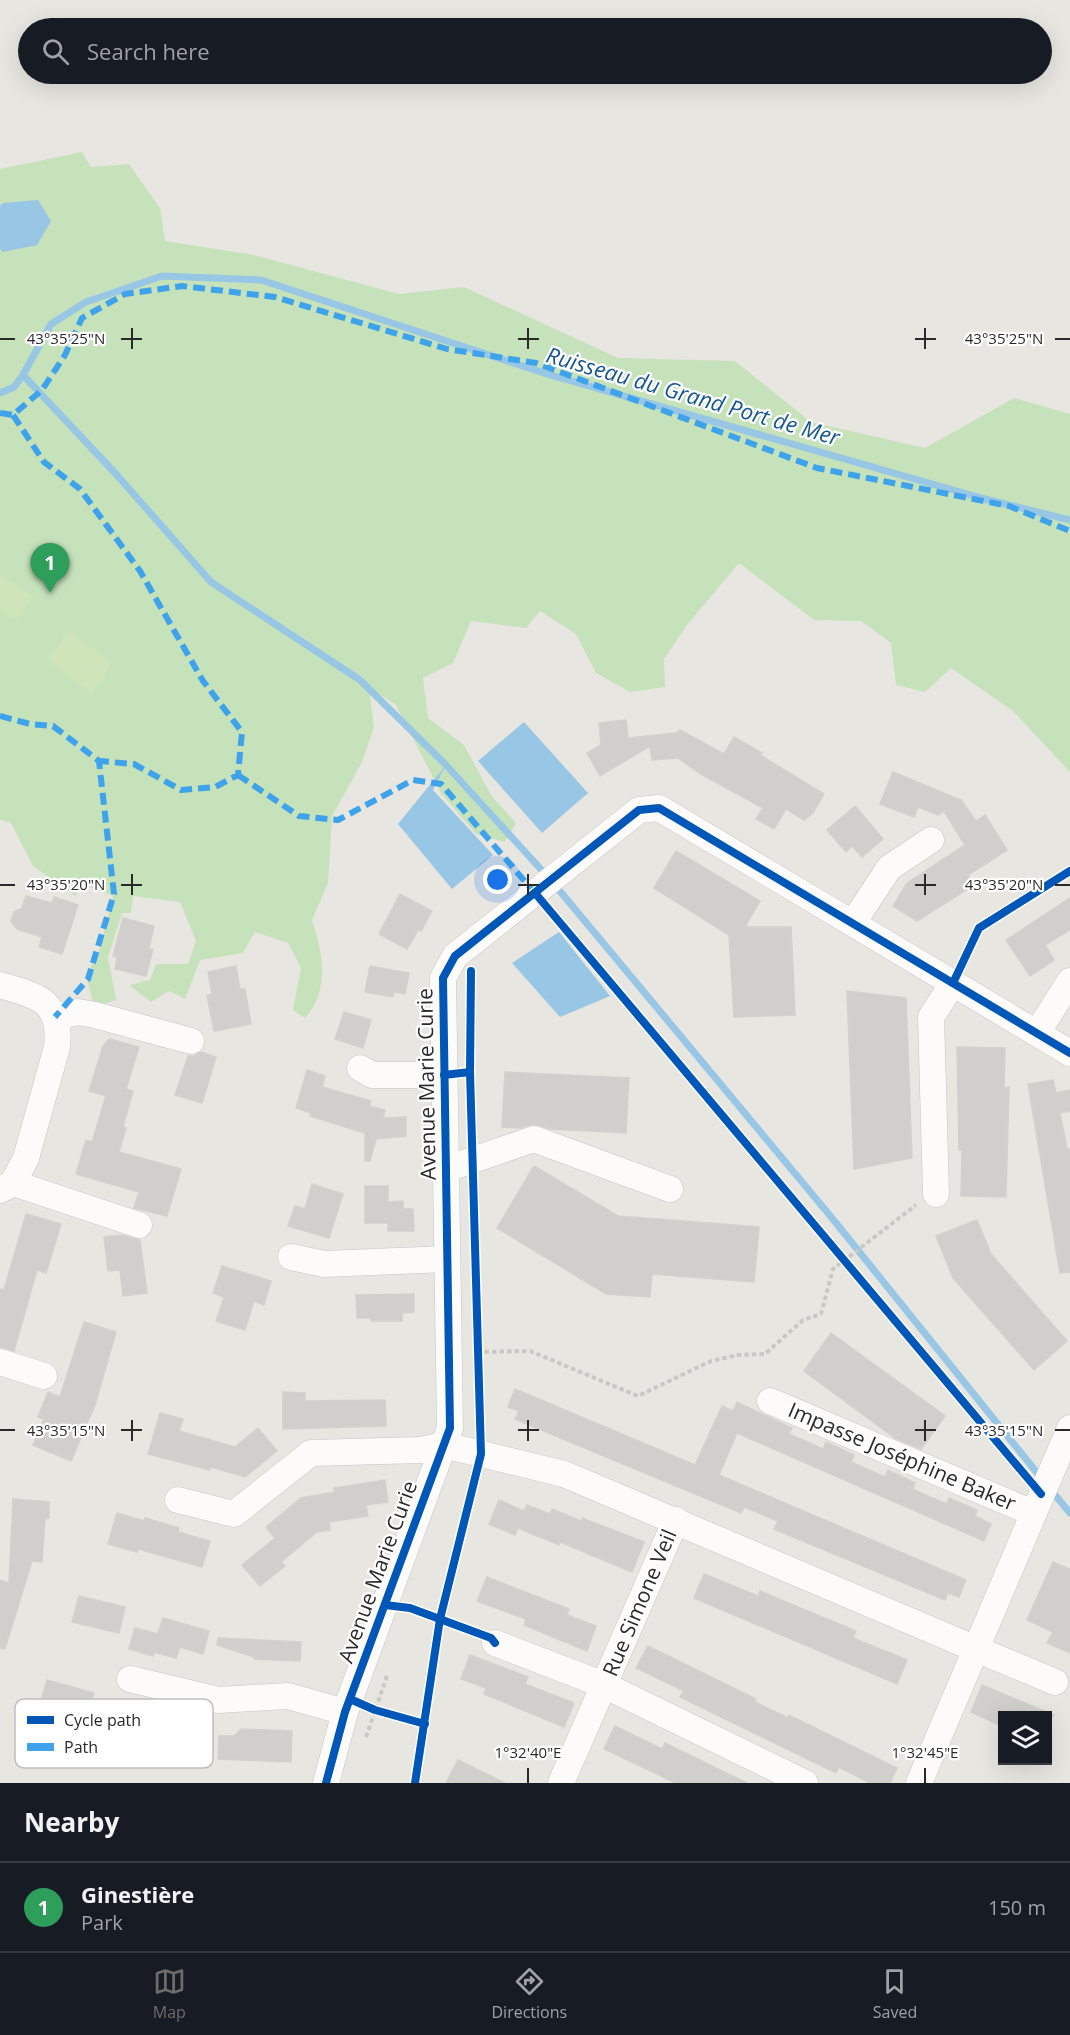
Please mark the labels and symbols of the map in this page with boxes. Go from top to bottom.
text: 43°35'25"N [27,328,105,348]
text: 43°35'25"N [965,328,1043,348]
water label: Ruisseau du Grand Port de Mer [543,339,845,452]
pin: 1 [31,544,70,593]
your location [483,865,512,894]
text: 43°35'20"N [27,874,105,894]
text: 43°35'20"N [965,874,1043,894]
street label: Avenue Marie Curie [410,988,442,1180]
street label: Impasse Joséphine Baker [784,1395,1021,1517]
text: 43°35'15"N [27,1420,105,1440]
text: 43°35'15"N [965,1420,1043,1440]
street label: Avenue Marie Curie [331,1477,423,1667]
street label: Rue Simone Veil [596,1525,683,1680]
legend [15,1699,213,1768]
text: Cycle path [64,1709,141,1731]
text: Path [64,1736,98,1758]
text: 1°32'40"E [495,1742,561,1762]
text: 1°32'45"E [892,1742,958,1762]

